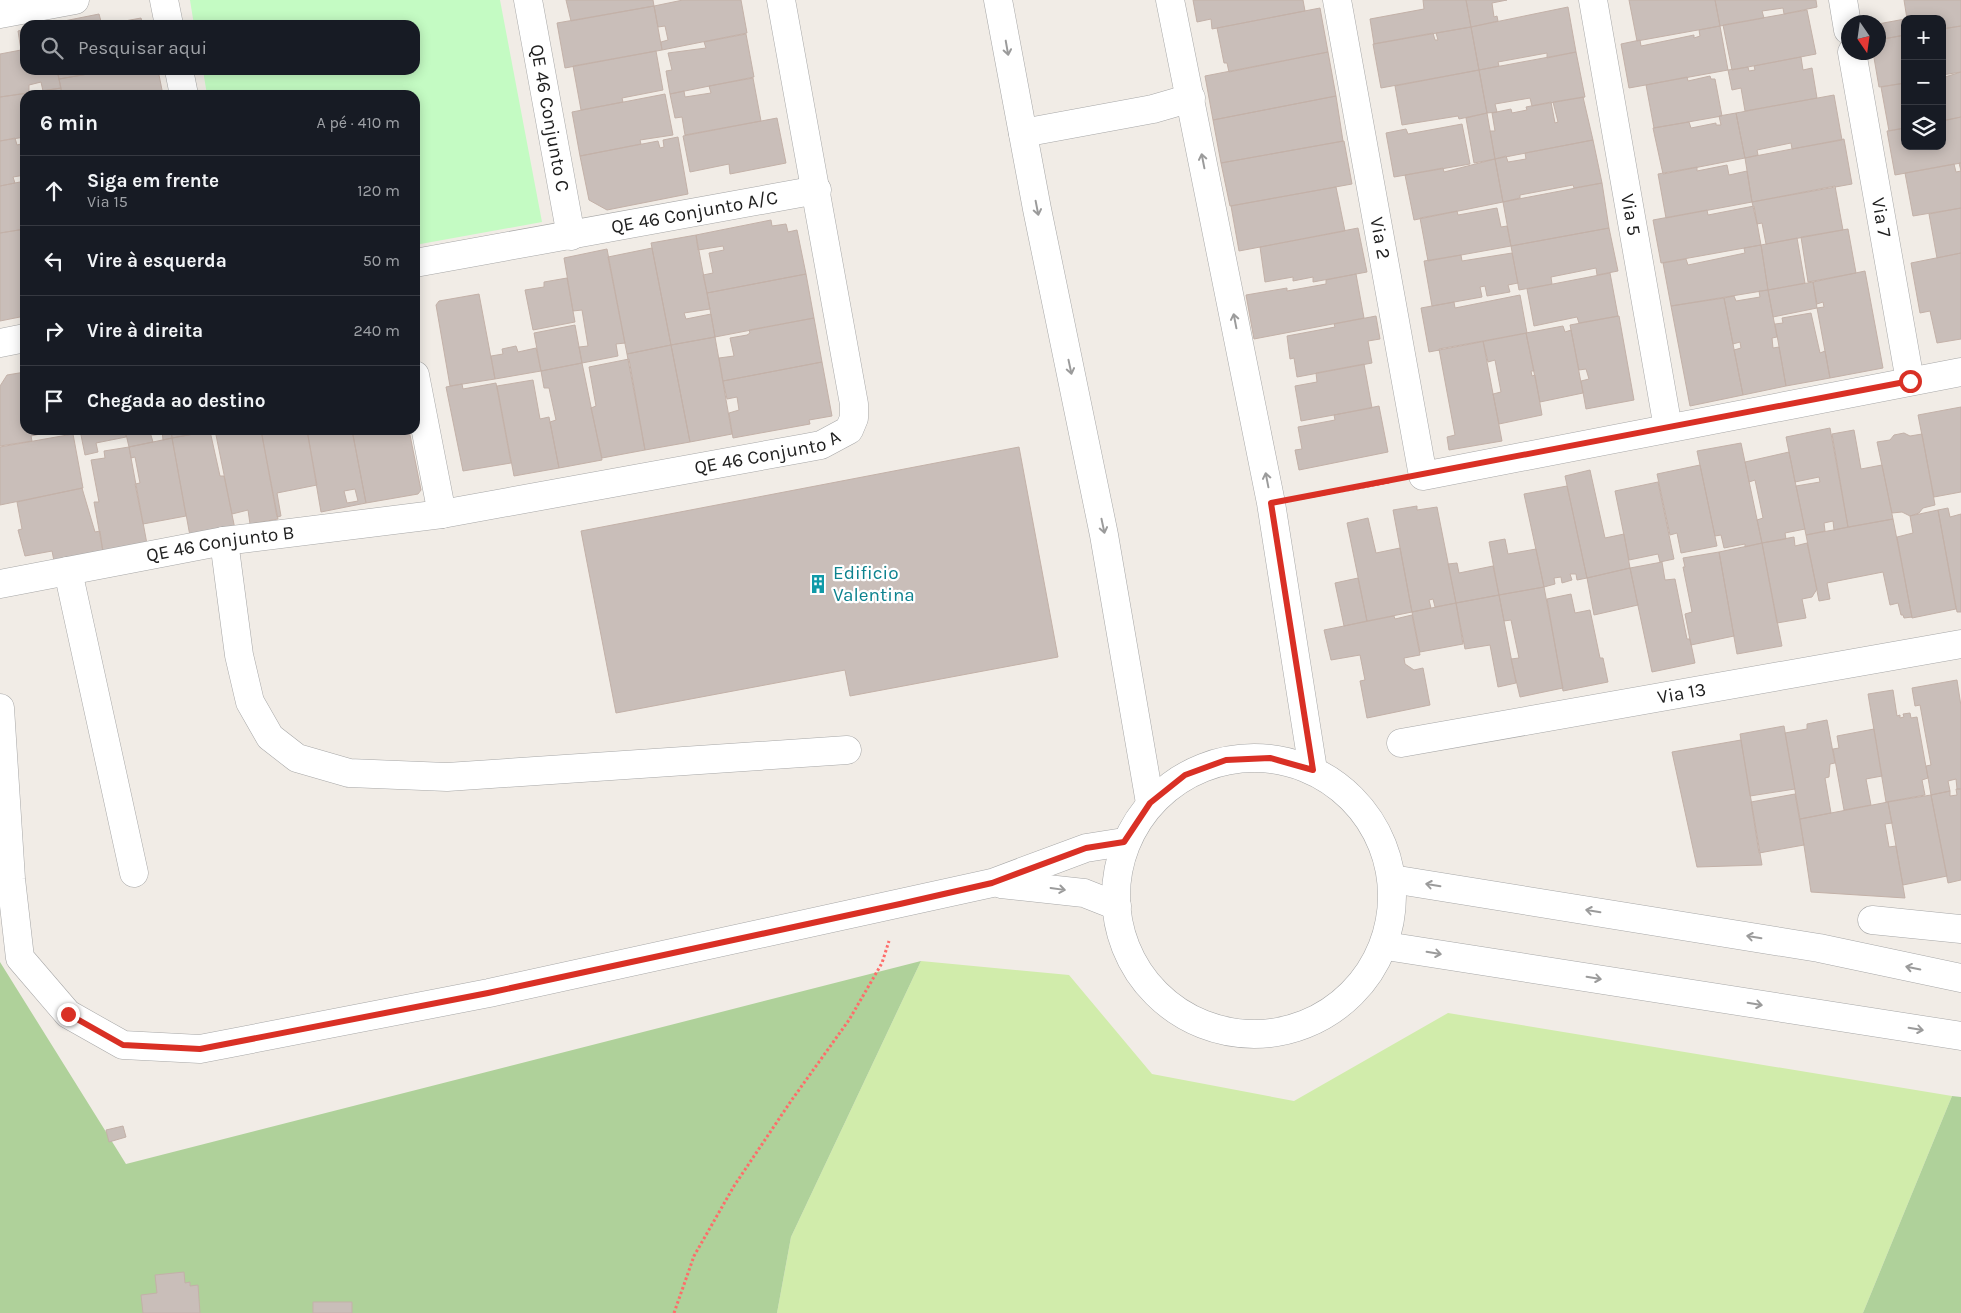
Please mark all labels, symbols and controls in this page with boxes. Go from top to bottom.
north arrow [1841,15,1886,60]
map controls [1901,15,1946,150]
button: + [1901,15,1946,60]
search box [20,20,420,75]
icon: search [38,34,66,62]
text: Pesquisar aqui [78,37,207,59]
one-way arrow [1003,40,1012,56]
street label: QE 46 Conjunto C [525,42,574,194]
button: − [1901,60,1946,105]
button: layers [1901,105,1946,150]
text: 6 min [40,111,98,135]
text: A pé · 410 m [316,113,400,132]
one-way arrow [1197,154,1207,170]
text: Siga em frente [87,170,219,192]
icon: ahead [40,177,68,205]
text: 120 m [357,181,400,200]
street label: QE 46 Conjunto A/C [609,186,780,238]
text: Via 15 [87,192,128,211]
street label: Via 5 [1616,192,1645,237]
street label: Via 7 [1867,196,1896,239]
one-way arrow [1033,199,1042,215]
street label: Via 2 [1365,215,1395,261]
icon: left [40,247,68,275]
text: Vire à esquerda [87,250,227,272]
text: 50 m [363,251,400,270]
one-way arrow [1229,313,1239,329]
icon: right [40,317,68,345]
text: Vire à direita [87,320,203,342]
text: 240 m [354,321,400,340]
one-way arrow [1066,358,1075,374]
route start [1899,370,1922,393]
icon: arrive [40,387,68,415]
text: Chegada ao destino [87,390,265,412]
street label: QE 46 Conjunto A [693,426,844,479]
one-way arrow [1261,472,1271,488]
one-way arrow [1098,518,1108,534]
street label: QE 46 Conjunto B [144,521,296,567]
place label: Edificio Valentina [833,562,915,606]
building icon: Edificio Valentina [807,573,829,595]
street label: Via 13 [1656,678,1708,708]
one-way arrow [1425,880,1441,890]
one-way arrow [1049,885,1065,895]
one-way arrow [1586,906,1602,916]
one-way arrow [1746,932,1762,942]
one-way arrow [1426,949,1442,959]
one-way arrow [1906,963,1922,972]
one-way arrow [1586,974,1602,984]
one-way arrow [1747,999,1763,1009]
route end [57,1003,80,1026]
one-way arrow [1907,1024,1923,1034]

